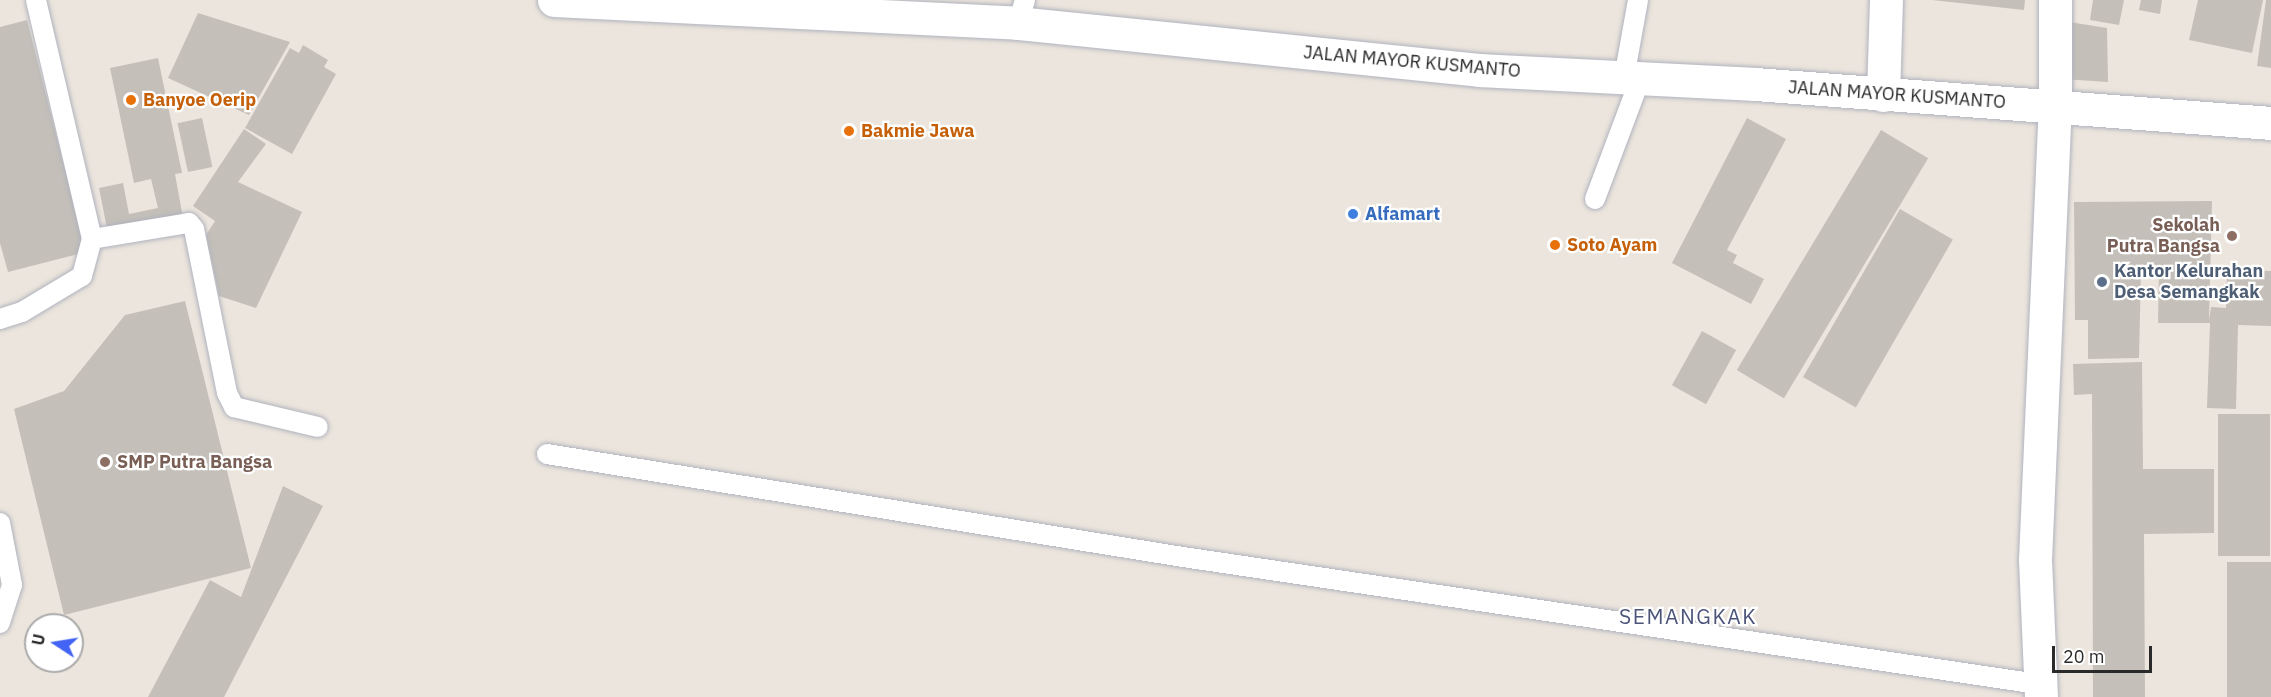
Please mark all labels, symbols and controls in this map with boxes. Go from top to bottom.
street label: JALAN MAYOR KUSMANTO [1303,42,1521,82]
street label: JALAN MAYOR KUSMANTO [1788,77,2006,113]
place label: Banyoe Oerip [143,89,256,111]
marker: Banyoe Oerip [124,93,138,107]
place label: Bakmie Jawa [861,120,975,142]
marker: Bakmie Jawa [842,124,856,138]
place label: Alfamart [1365,203,1440,225]
marker: Alfamart [1346,207,1360,221]
place label: Sekolah Putra Bangsa [2107,215,2220,258]
marker: Sekolah Putra Bangsa [2225,229,2239,243]
place label: Soto Ayam [1567,234,1657,256]
marker: Soto Ayam [1548,238,1562,252]
place label: Kantor Kelurahan Desa Semangkak [2114,261,2263,304]
marker: Kantor Kelurahan Desa Semangkak [2095,275,2109,289]
place label: SMP Putra Bangsa [117,451,272,473]
marker: SMP Putra Bangsa [98,455,112,469]
district label: SEMANGKAK [1619,603,1757,629]
north arrow [24,613,84,673]
text: U [27,632,49,647]
scale bar [2055,634,2156,672]
text: 20 m [2063,645,2105,668]

